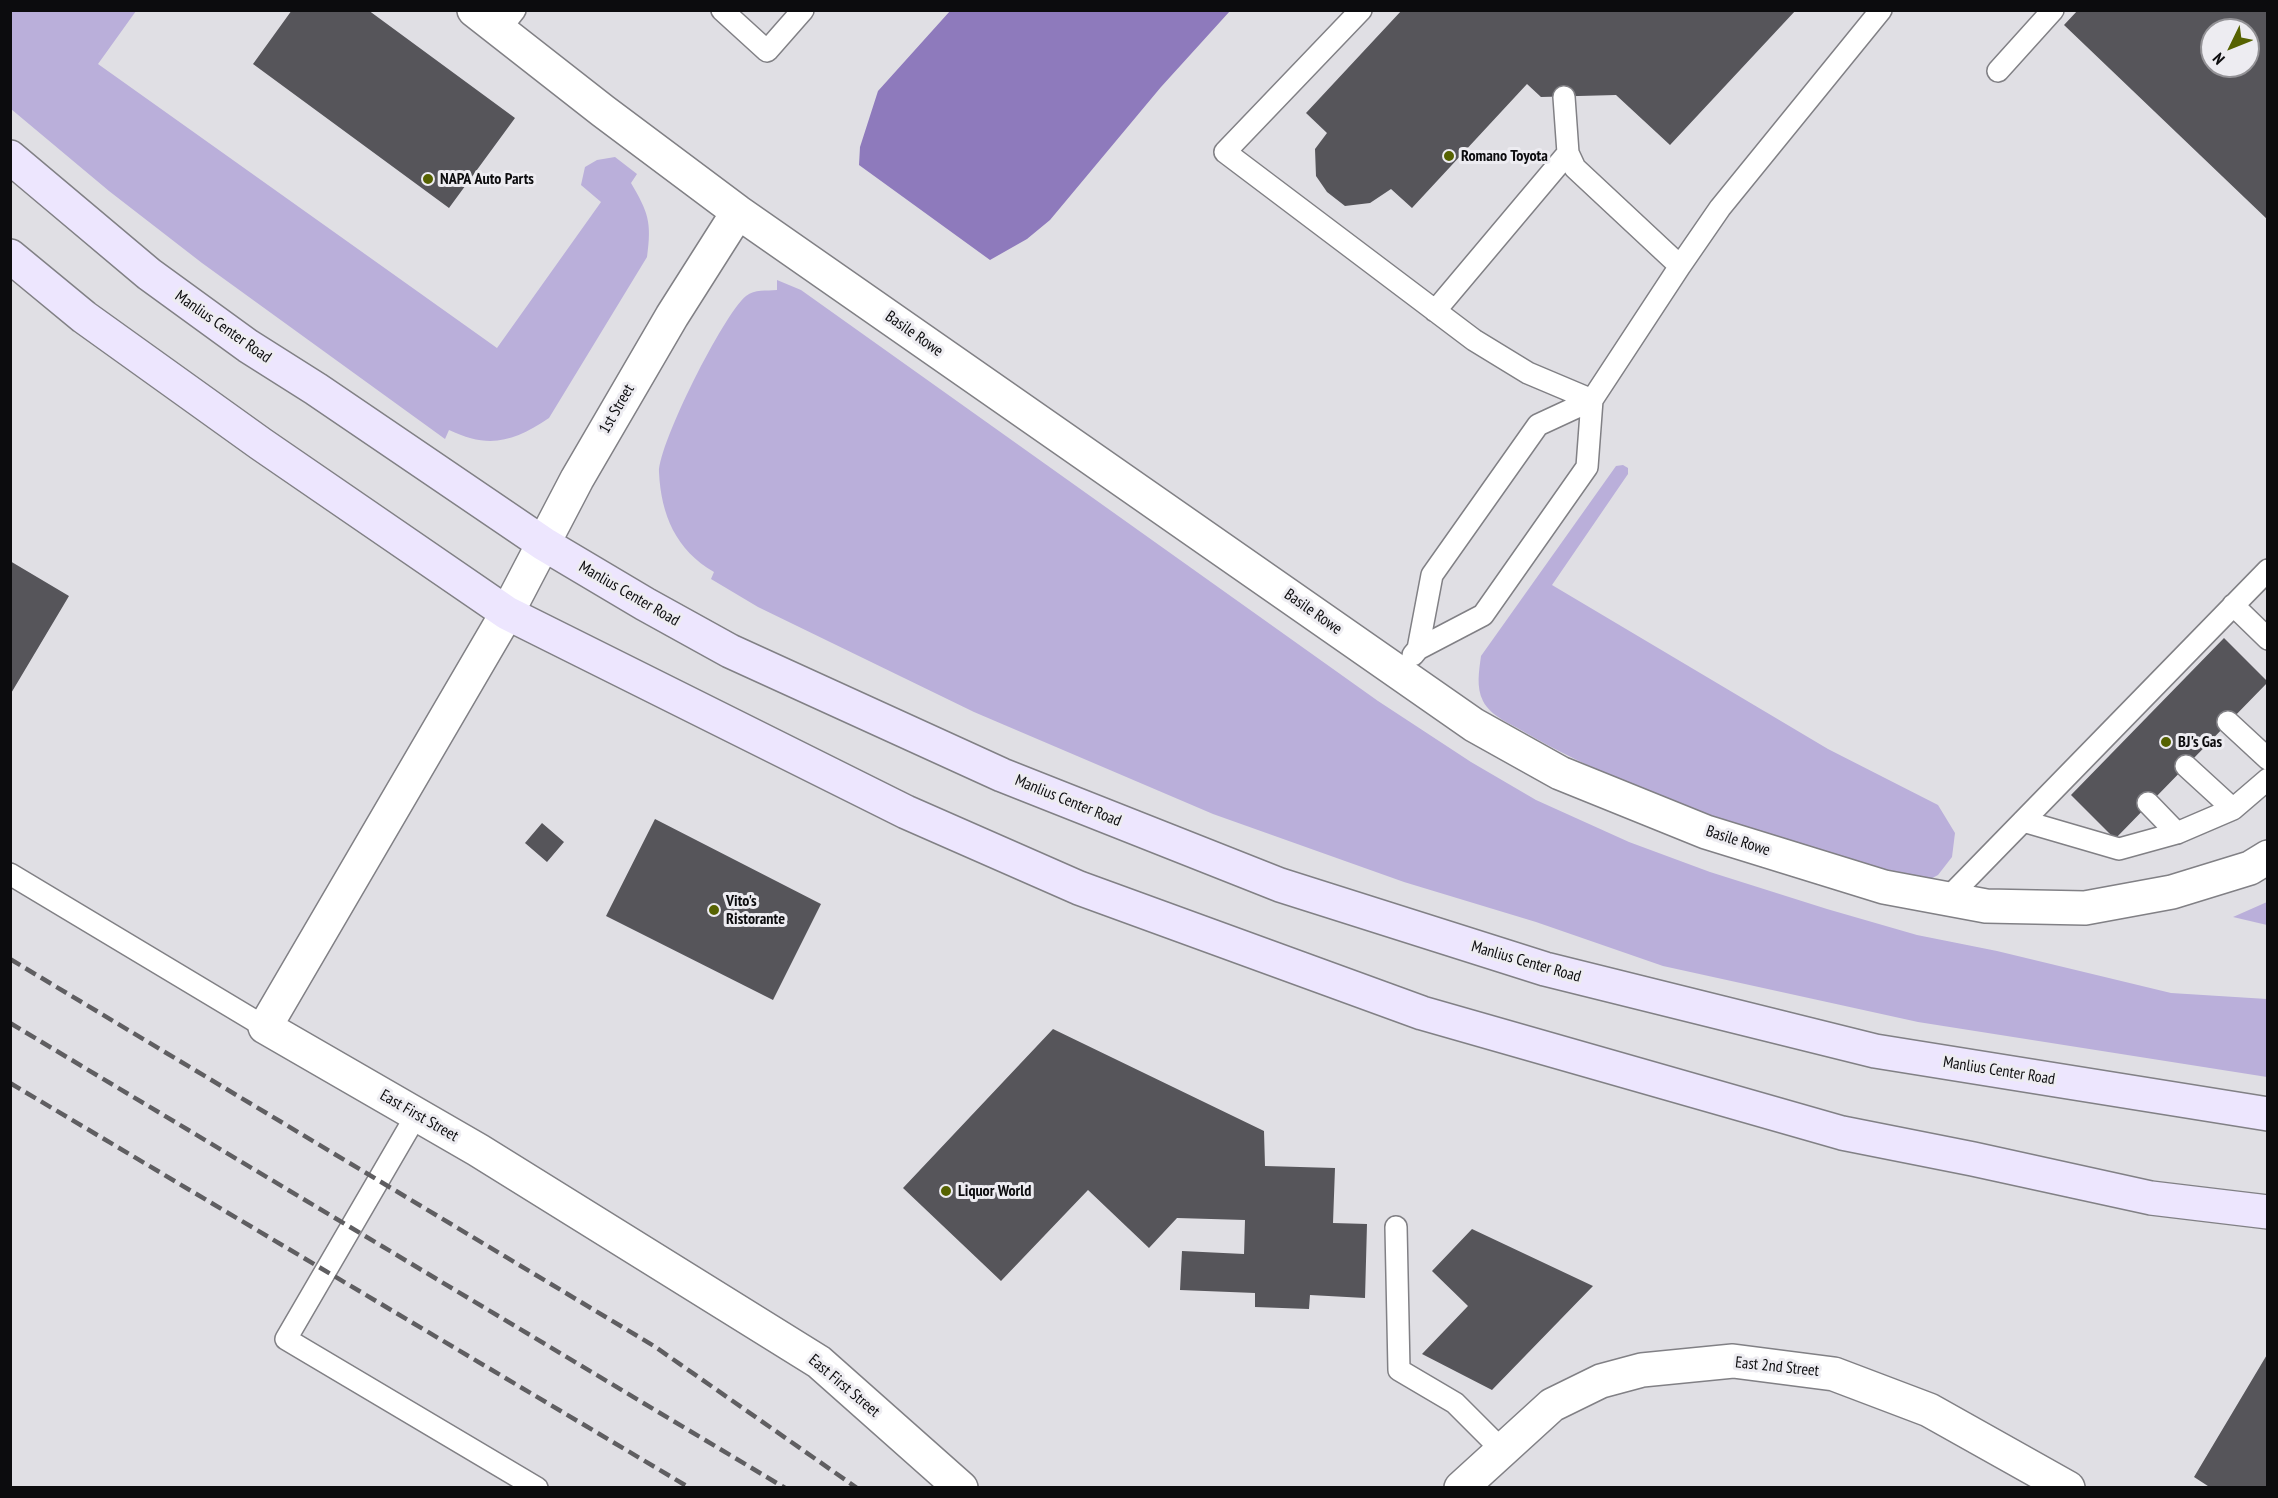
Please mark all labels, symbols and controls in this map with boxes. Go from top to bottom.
north arrow [2200,18,2260,78]
text: N [2208,49,2229,69]
place label: Romano Toyota [1461,146,1548,166]
marker: Romano Toyota [1442,149,1456,163]
place label: NAPA Auto Parts [440,169,534,189]
marker: NAPA Auto Parts [421,172,435,186]
street label: Manlius Center Road [171,287,275,367]
street label: Basile Rowe [881,307,947,361]
street label: 1st Street [595,381,639,437]
street label: Manlius Center Road [575,557,683,631]
street label: Basile Rowe [1280,585,1346,639]
place label: BJ's Gas [2178,732,2222,752]
marker: BJ's Gas [2159,735,2173,749]
street label: Manlius Center Road [1012,771,1124,831]
street label: Basile Rowe [1704,822,1772,860]
place label: Vito's Ristorante [726,891,785,929]
marker: Vito's Ristorante [707,903,721,917]
street label: Manlius Center Road [1469,937,1583,987]
street label: Manlius Center Road [1942,1053,2056,1089]
street label: East First Street [376,1086,462,1146]
place label: Liquor World [958,1181,1031,1201]
marker: Liquor World [939,1184,953,1198]
street label: East First Street [804,1351,884,1421]
street label: East 2nd Street [1734,1353,1820,1381]

